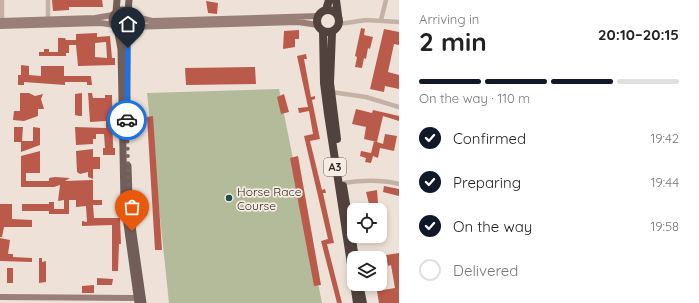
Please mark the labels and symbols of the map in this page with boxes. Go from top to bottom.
pin [111,7.0,145,48]
courier [107,100,147,140]
road number: A3 [324,158,346,176]
place label: Horse Race Course [237,184,302,213]
pin [115,190,149,231]
marker: Horse Race Course [224,193,234,203]

